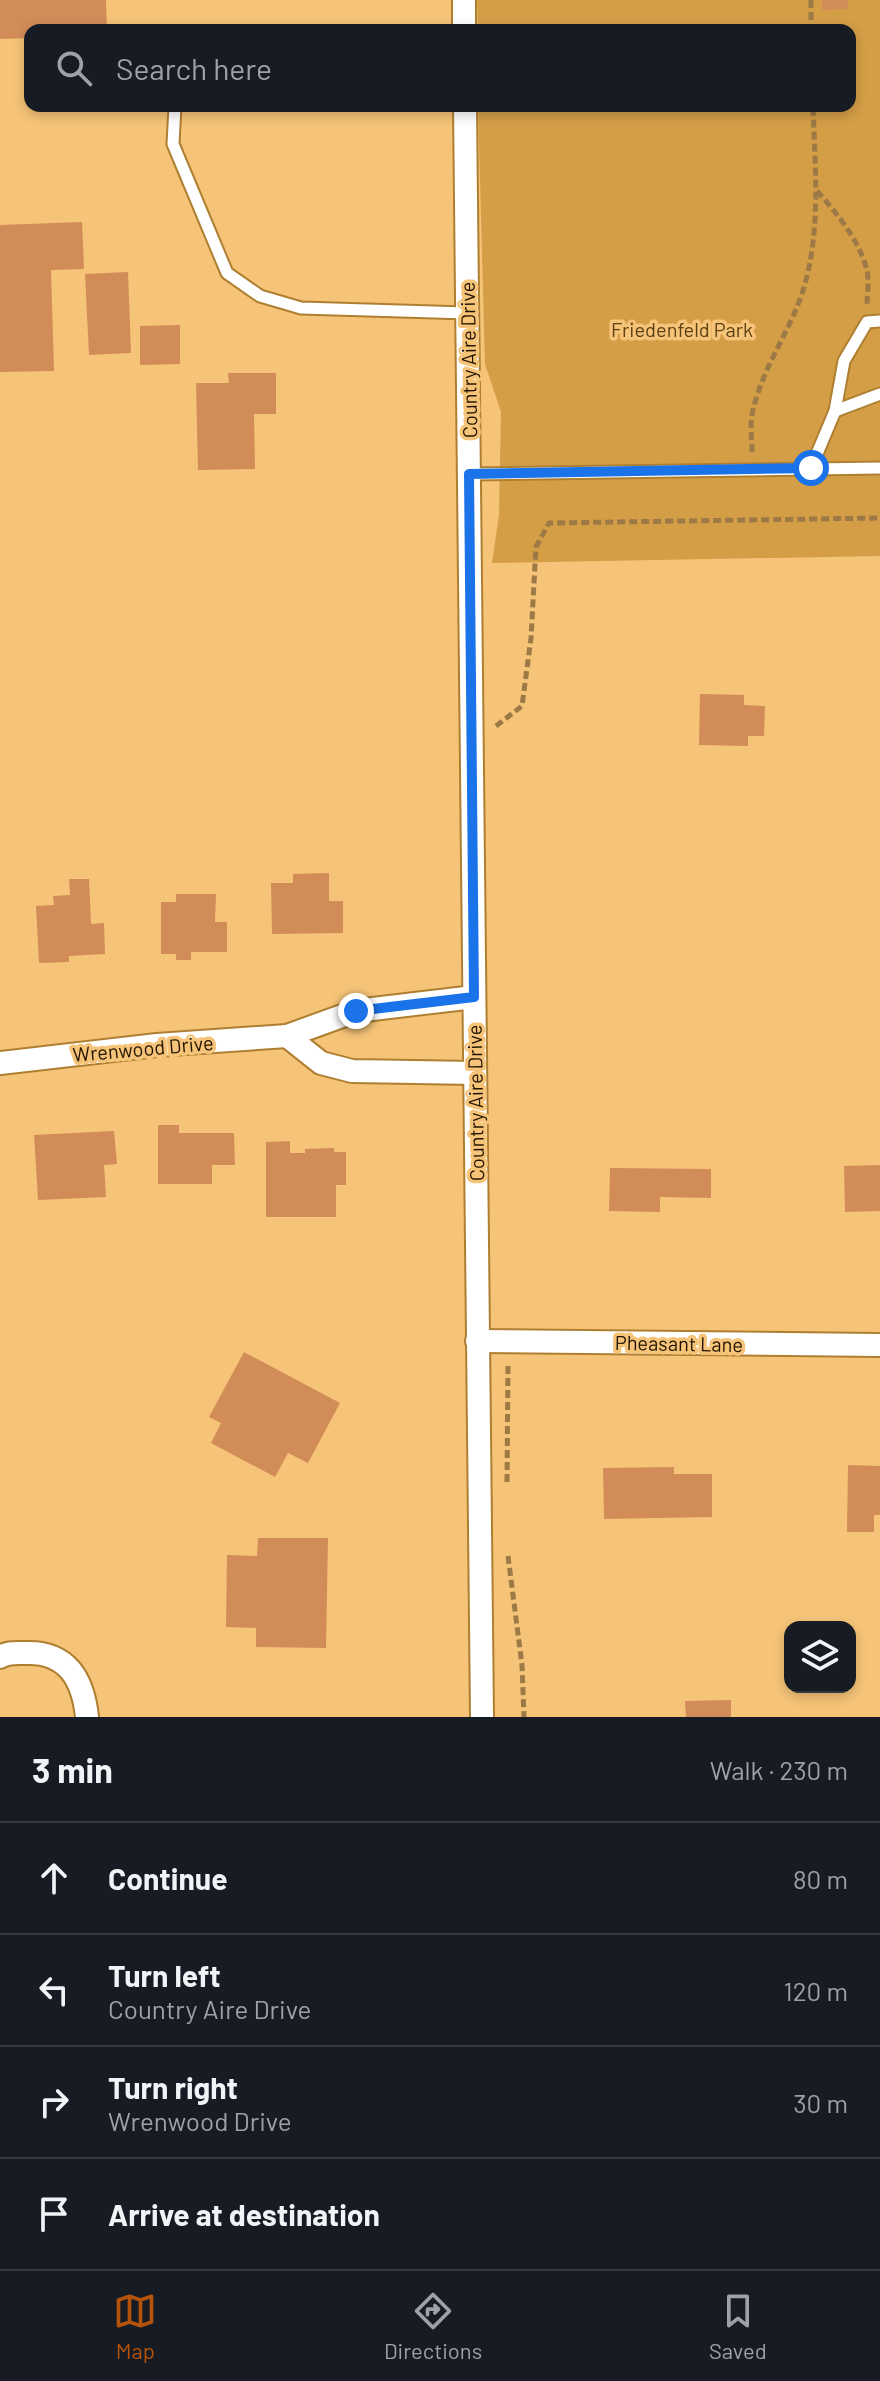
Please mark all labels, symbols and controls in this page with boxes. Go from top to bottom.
search box [24,24,856,112]
icon: search [52,46,96,90]
text: Search here [116,50,272,86]
street label: Country Aire Drive [455,282,481,438]
park label: Friedenfeld Park [611,317,753,341]
route start [793,450,829,486]
route end [338,993,374,1029]
street label: Country Aire Drive [462,1025,488,1181]
street label: Wrenwood Drive [72,1030,214,1066]
street label: Pheasant Lane [615,1330,743,1356]
map controls [784,1621,856,1693]
button: layers [784,1621,856,1693]
text: 3 min [32,1749,113,1790]
text: Walk · 230 m [710,1754,848,1785]
icon: ahead [32,1856,76,1900]
text: Continue [108,1860,228,1896]
text: 80 m [793,1863,848,1894]
text: Turn left [108,1957,221,1993]
icon: left [32,1968,76,2012]
text: 120 m [784,1975,848,2006]
text: Country Aire Drive [108,1993,311,2024]
text: Turn right [108,2069,238,2105]
icon: right [32,2080,76,2124]
text: 30 m [793,2087,848,2118]
text: Wrenwood Drive [108,2105,292,2136]
icon: arrive [32,2192,76,2236]
text: Arrive at destination [108,2196,380,2232]
tab: Map [113,2289,157,2363]
tab: Directions [384,2289,482,2363]
tab: Saved [709,2289,767,2363]

